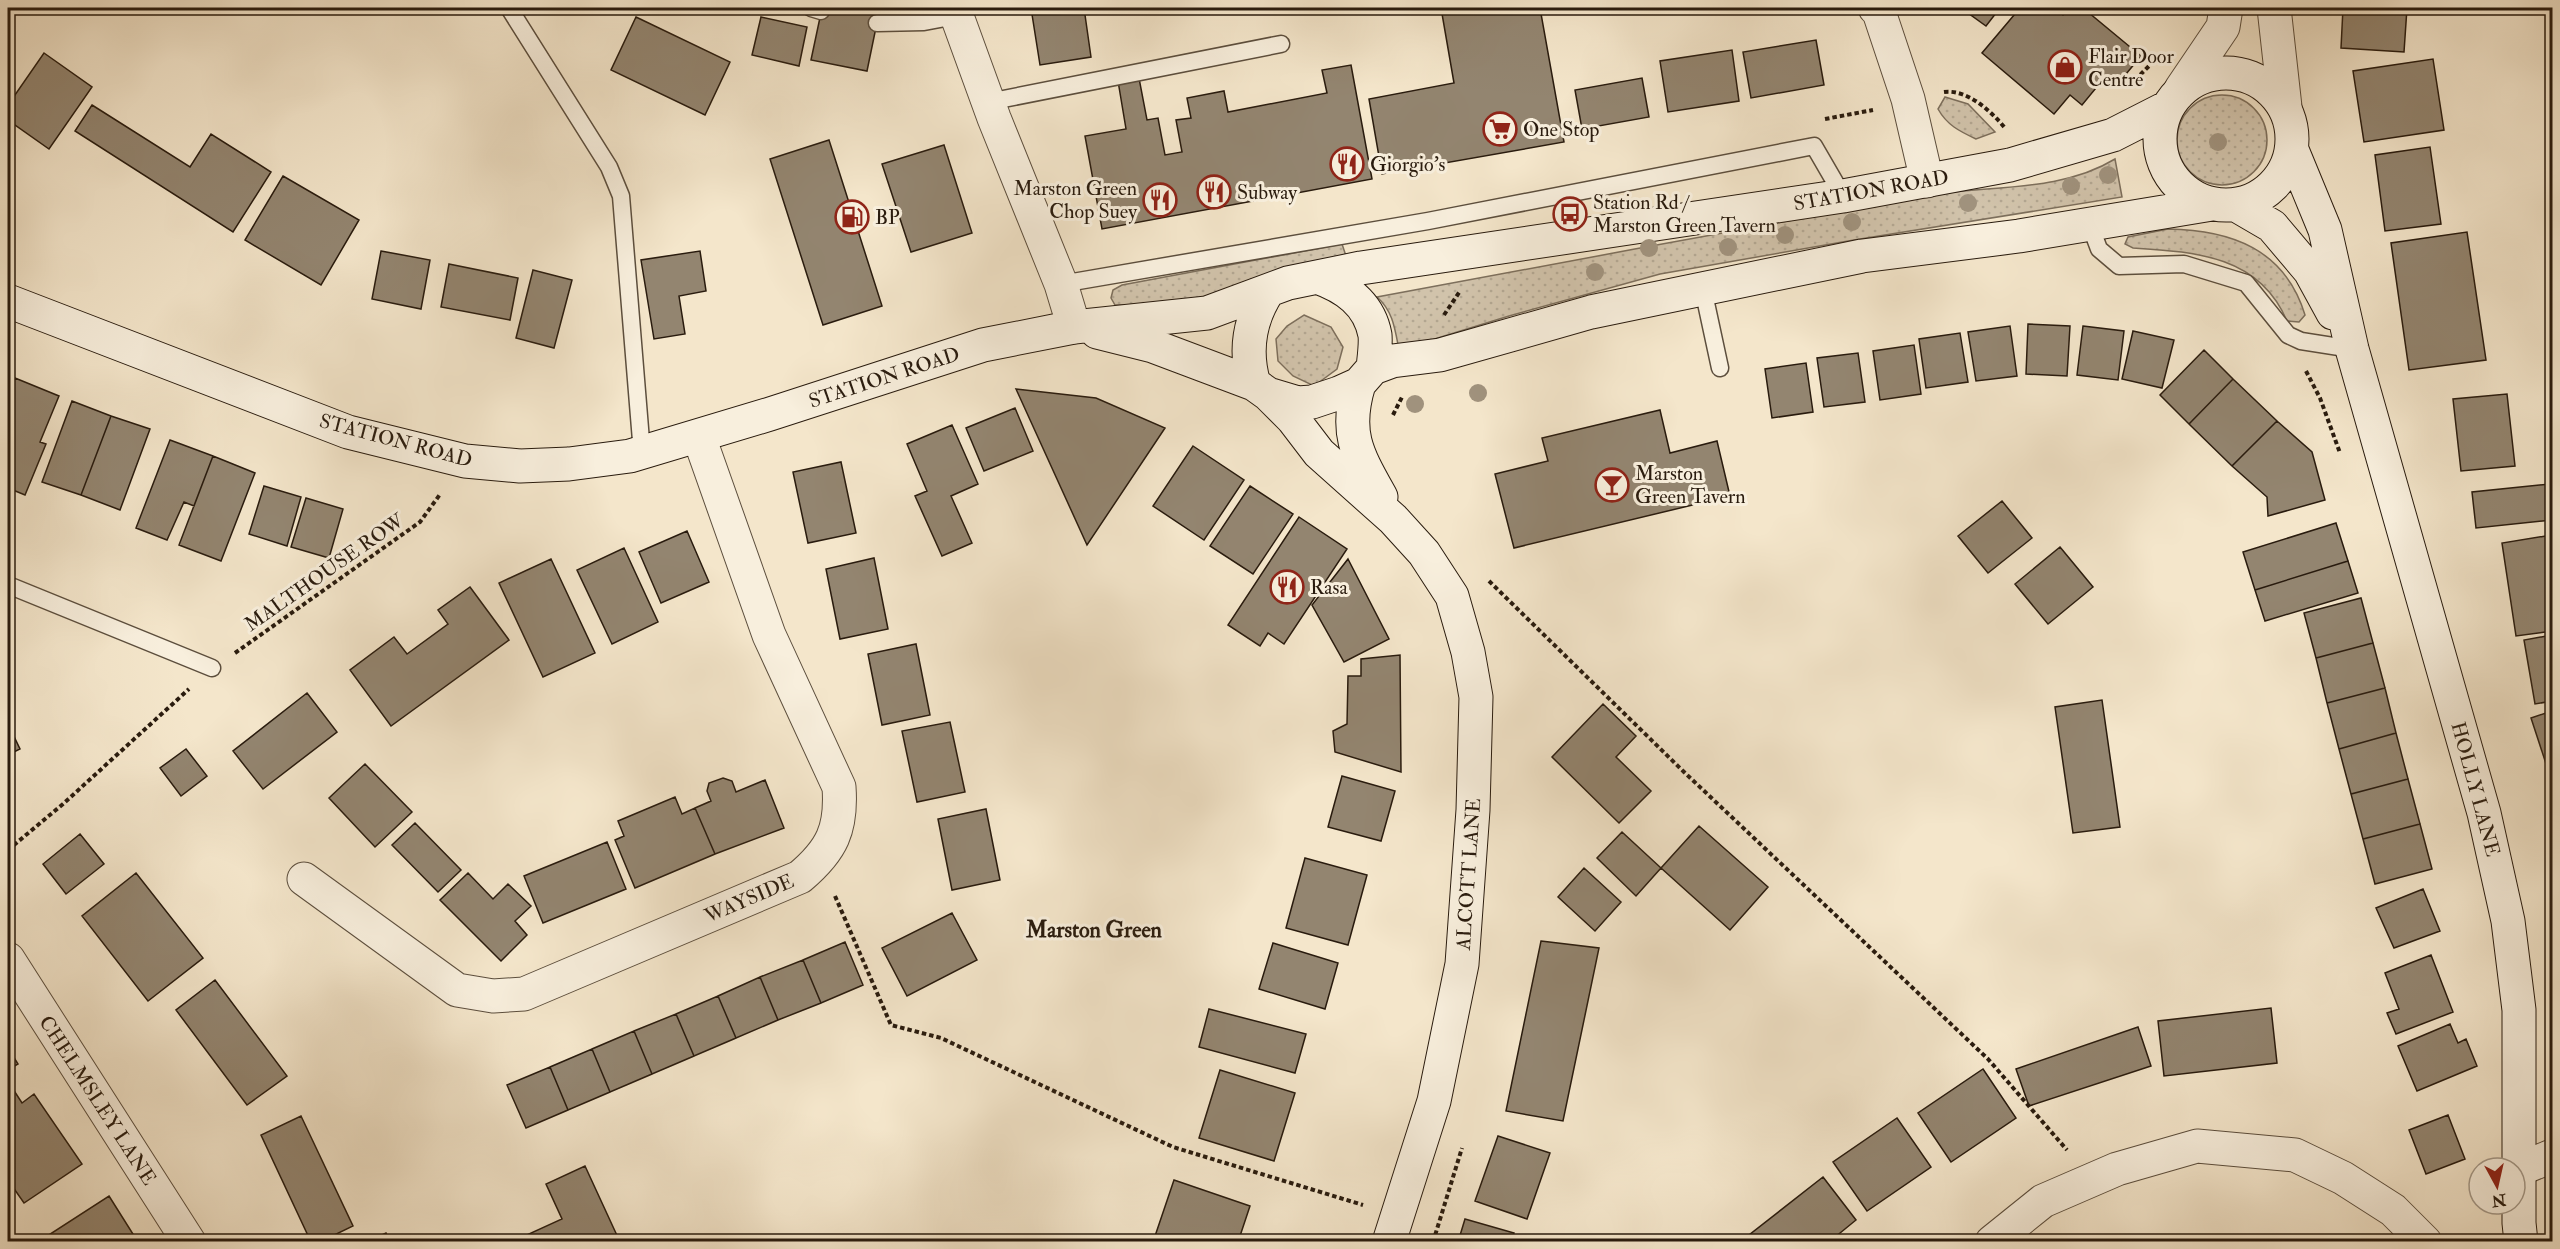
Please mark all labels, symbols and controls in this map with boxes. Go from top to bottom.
place label: Flair Door Centre [2088,44,2174,92]
shop icon: Flair Door Centre [2047,49,2083,85]
supermarket icon: One Stop [1482,111,1518,147]
place label: One Stop [1523,117,1599,143]
restaurant icon: Giorgio's [1329,146,1365,182]
place label: Giorgio's [1370,152,1445,177]
street label: STATION ROAD [1792,165,1951,216]
restaurant icon: Subway [1196,174,1232,210]
place label: Marston Green Chop Suey [1013,176,1138,225]
place label: Subway [1237,180,1298,205]
restaurant icon: Marston Green Chop Suey [1142,182,1178,218]
place label: Station Rd / Marston Green Tavern [1593,190,1776,238]
bus stop icon: Station Rd / Marston Green Tavern [1552,196,1588,232]
fuel station icon: BP [834,199,870,235]
place label: BP [875,205,900,230]
street label: STATION ROAD [806,341,963,414]
street label: STATION ROAD [317,408,475,473]
place label: Marston Green Tavern [1635,461,1746,509]
bar icon: Marston Green Tavern [1594,467,1630,503]
street label: MALTHOUSE ROW [240,508,409,637]
restaurant icon: Rasa [1269,569,1305,605]
place label: Rasa [1310,575,1348,600]
street label: HOLLY LANE [2446,719,2506,859]
street label: ALCOTT LANE [1451,797,1486,952]
street label: WAYSIDE [700,868,798,929]
district label: Marston Green [1025,916,1163,944]
street label: CHELMSLEY LANE [33,1011,162,1190]
north arrow [2467,1156,2527,1216]
text: N [2490,1189,2508,1211]

